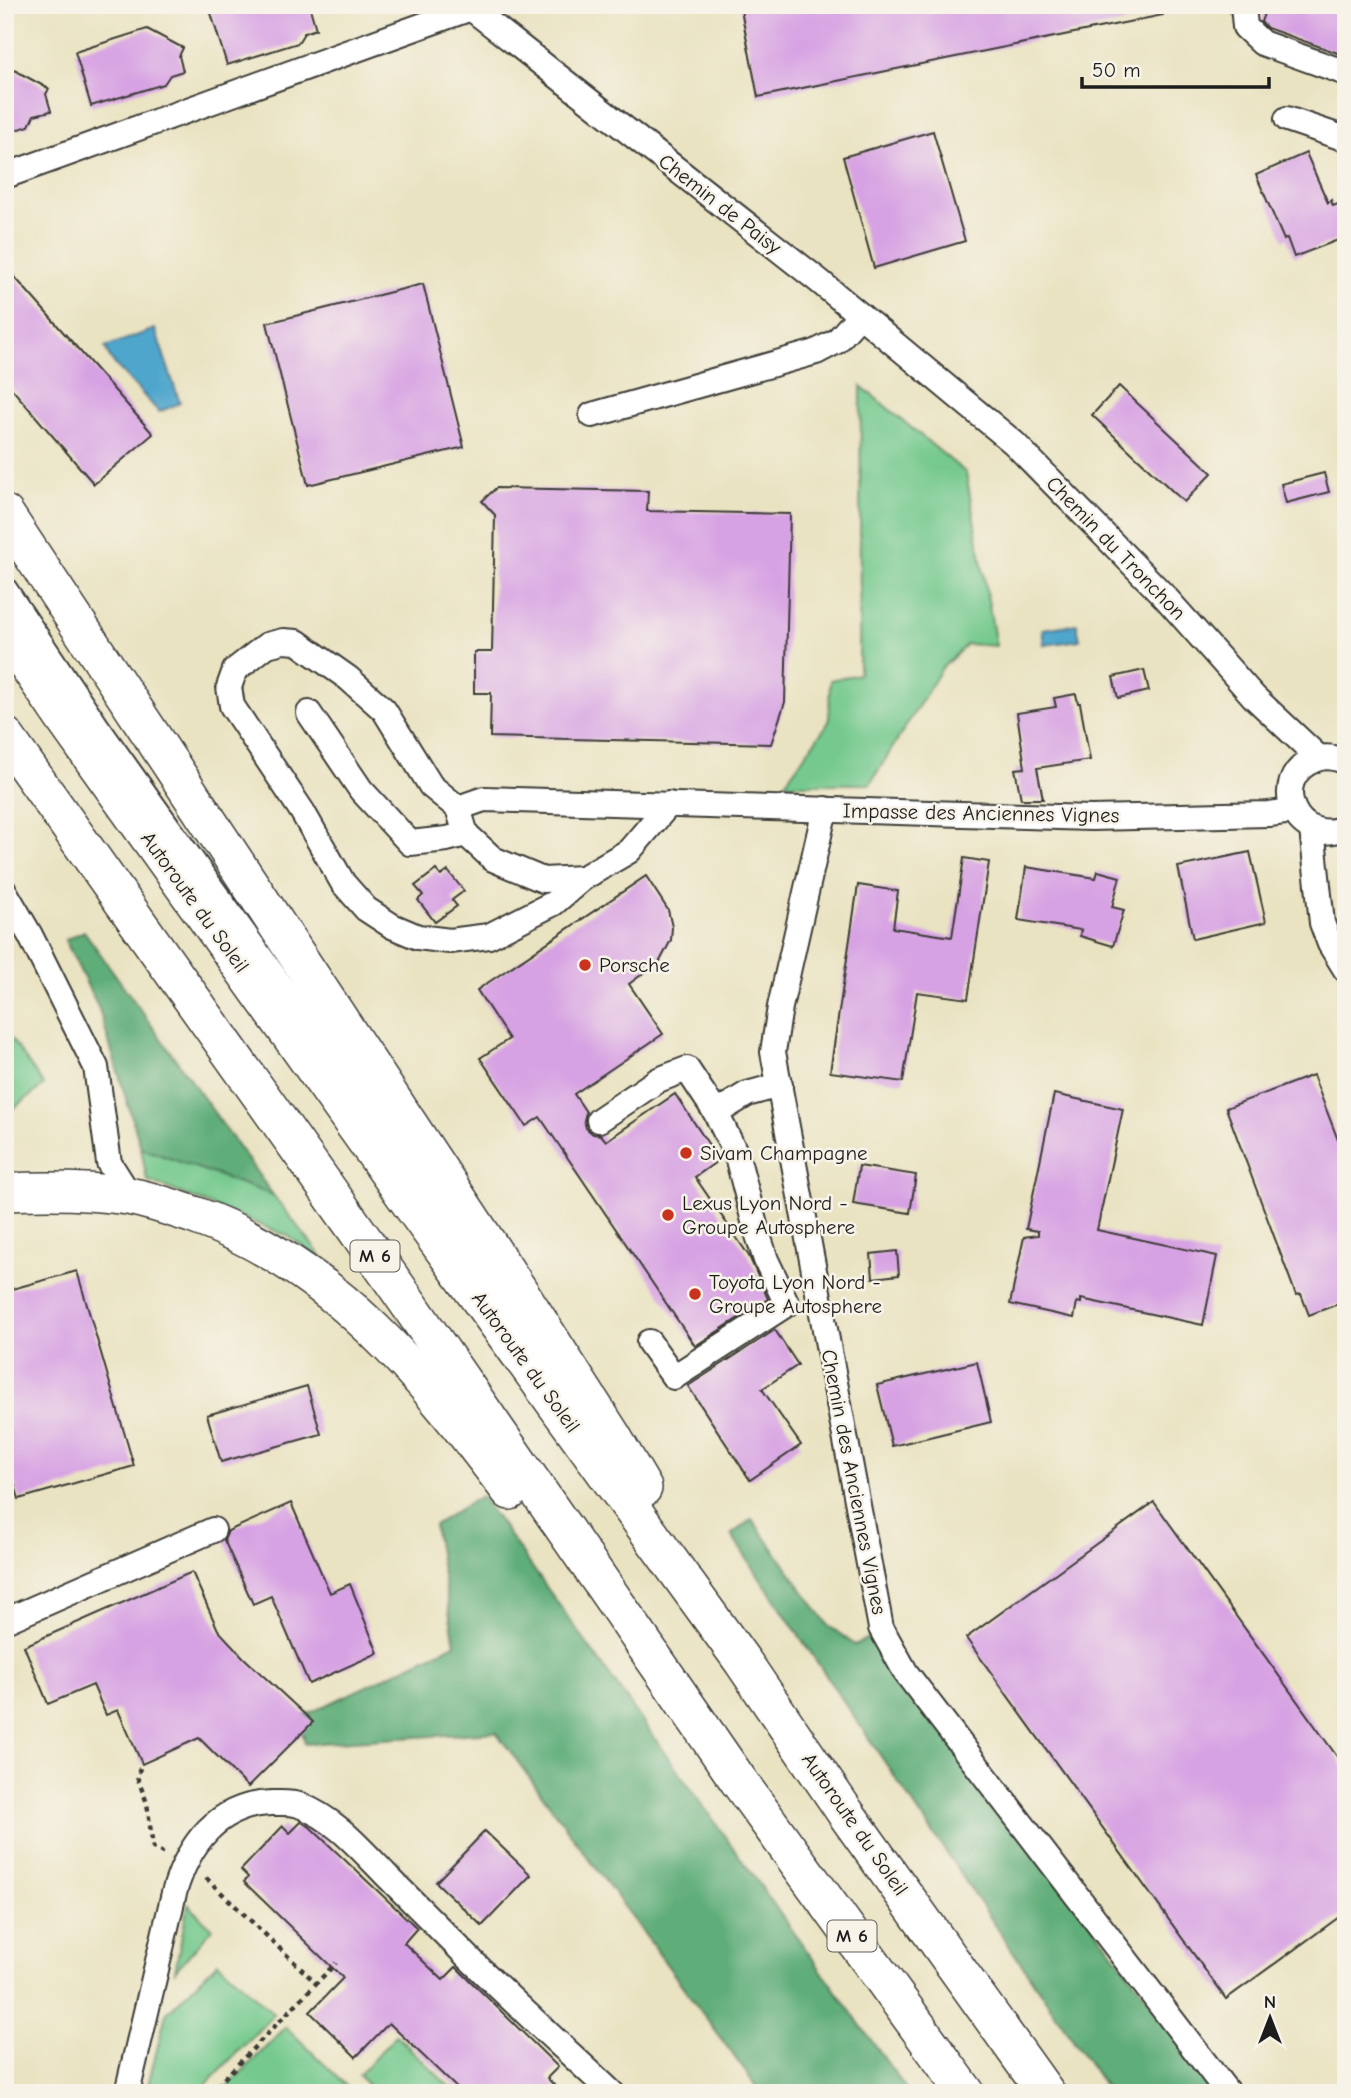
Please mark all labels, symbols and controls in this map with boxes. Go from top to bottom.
scale bar [1082,46,1269,90]
text: 50 m [1092,58,1141,82]
street label: Chemin de Paisy [654,149,786,260]
street label: Chemin du Tronchon [1041,471,1191,625]
street label: Impasse des Anciennes Vignes [842,799,1120,827]
street label: Autoroute du Soleil [136,827,254,977]
place label: Porsche [599,953,670,977]
marker: Porsche [577,957,593,973]
place label: Sivam Champagne [700,1141,868,1165]
marker: Sivam Champagne [678,1145,694,1161]
place label: Lexus Lyon Nord - Groupe Autosphere [682,1191,855,1239]
marker: Lexus Lyon Nord - Groupe Autosphere [660,1207,676,1223]
road number: M 6 [350,1240,400,1272]
place label: Toyota Lyon Nord - Groupe Autosphere [709,1270,882,1318]
marker: Toyota Lyon Nord - Groupe Autosphere [687,1286,703,1302]
street label: Autoroute du Soleil [467,1287,585,1437]
street label: Chemin des Anciennes Vignes [817,1347,891,1617]
street label: Autoroute du Soleil [797,1748,913,1900]
road number: M 6 [828,1920,876,1952]
north arrow [1236,1982,1306,2052]
text: N [1264,1991,1276,2013]

